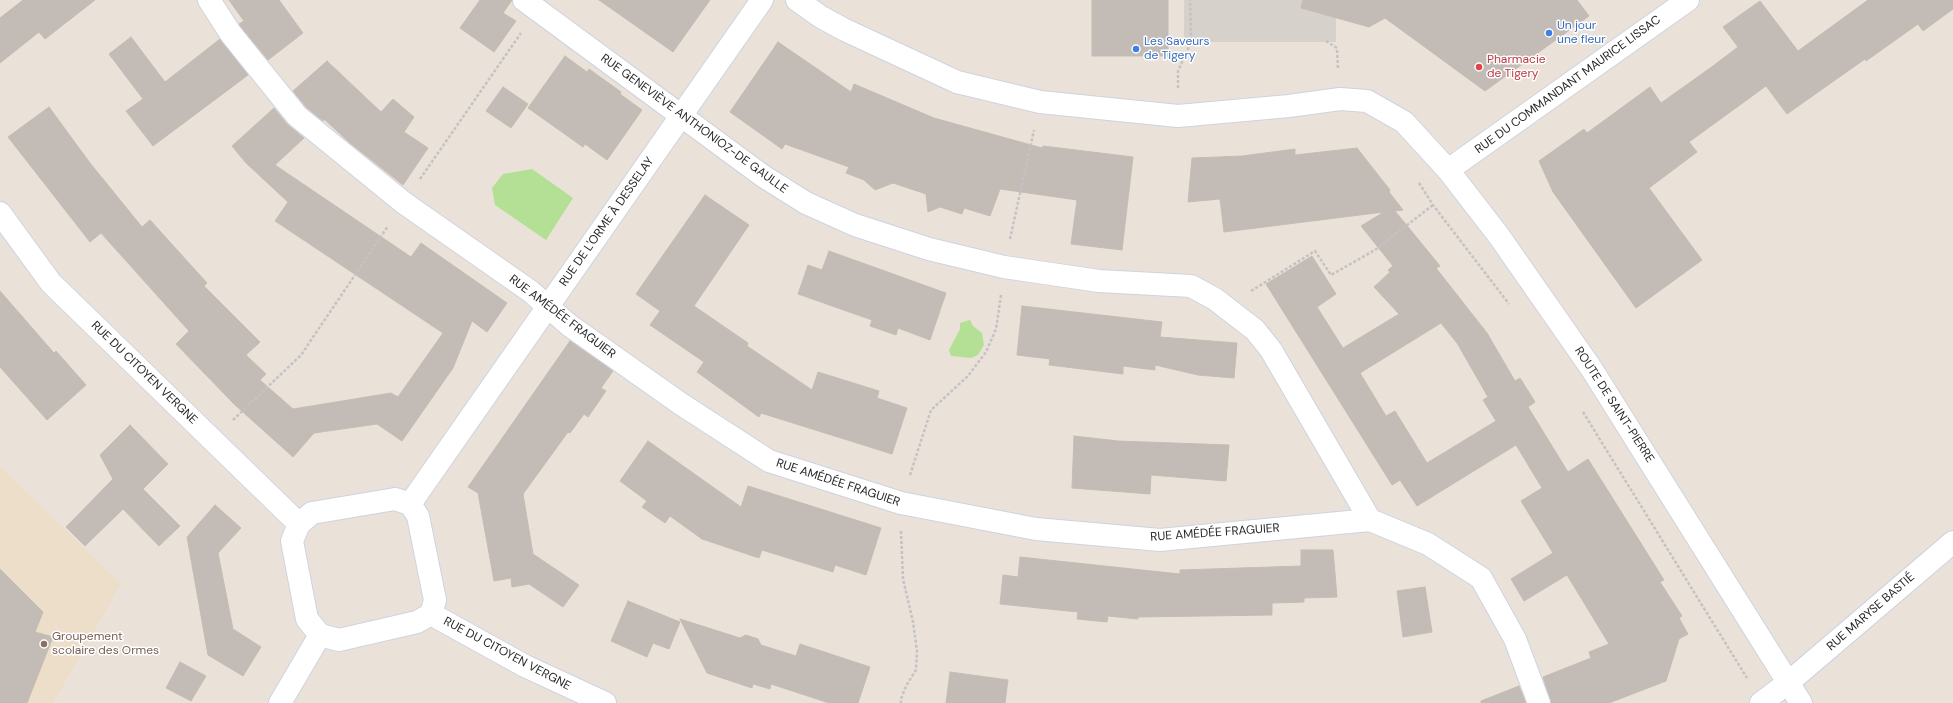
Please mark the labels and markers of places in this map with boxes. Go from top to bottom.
place label: Un jour une fleur [1557,19,1606,47]
marker: Un jour une fleur [1544,28,1554,38]
place label: Les Saveurs de Tigery [1144,35,1210,63]
marker: Les Saveurs de Tigery [1131,44,1141,54]
place label: Pharmacie de Tigery [1487,53,1546,81]
marker: Pharmacie de Tigery [1474,62,1484,72]
place label: Groupement scolaire des Ormes [52,630,159,658]
marker: Groupement scolaire des Ormes [39,639,49,649]

